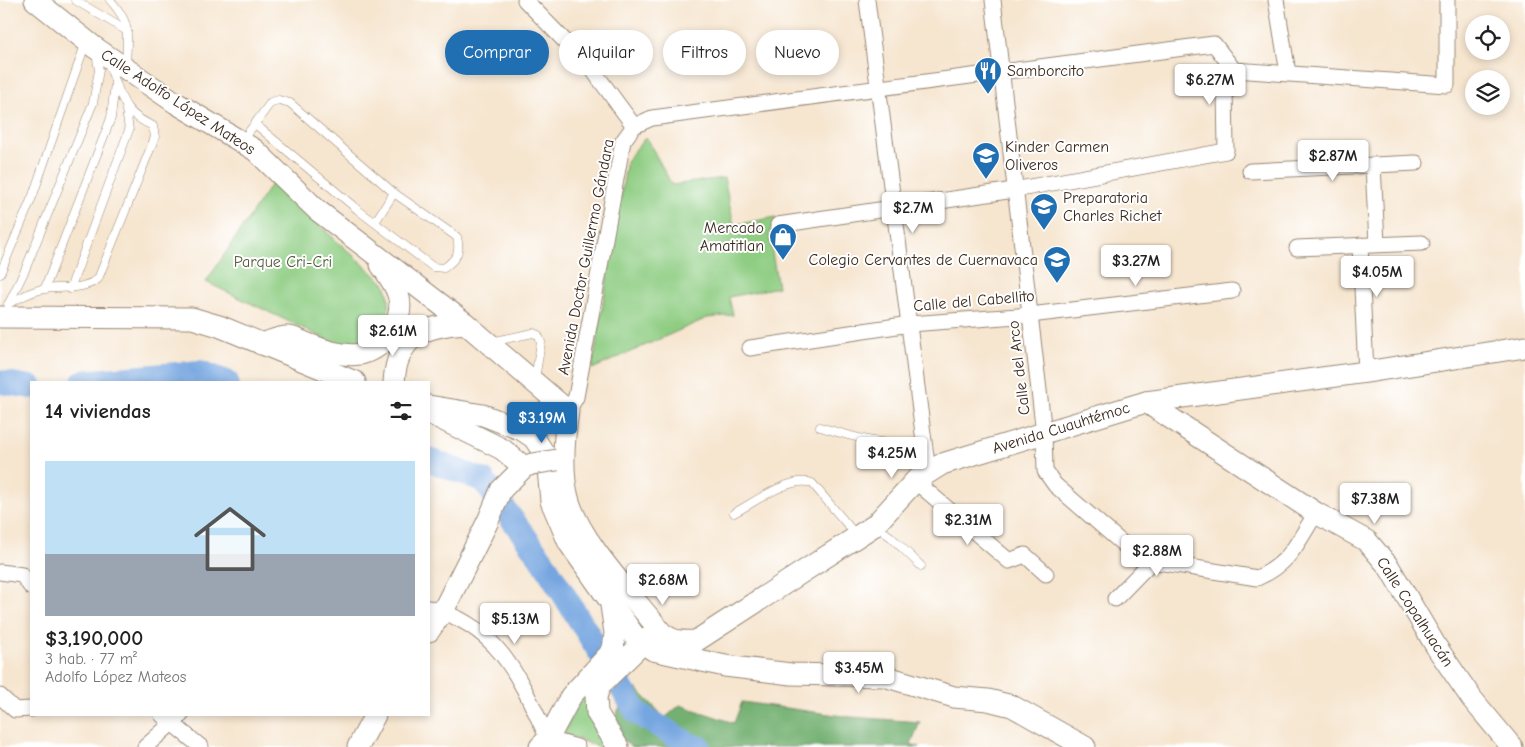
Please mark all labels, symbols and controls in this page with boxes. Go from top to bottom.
map controls [1465,15,1510,115]
button: locate [1465,15,1510,60]
chip: Comprar [445,30,549,75]
chip: Alquilar [559,30,653,75]
chip: Filtros [663,30,746,75]
chip: Nuevo [756,30,839,75]
street label: Calle Adolfo López Mateos [98,45,259,159]
restaurant icon: Samborcito [973,56,1003,95]
place label: Samborcito [1007,62,1084,80]
pin: $6.27M [1169,64,1251,106]
button: layers [1465,70,1510,115]
text: $6.27M [1186,71,1234,89]
street label: Avenida Doctor Guillermo Gándara [554,137,618,377]
place label: Kinder Carmen Oliveros [1005,138,1109,174]
pin: $2.87M [1292,140,1374,182]
school or university icon: Kinder Carmen Oliveros [971,141,1001,180]
text: $2.87M [1309,147,1357,165]
place label: Preparatoria Charles Richet [1063,189,1162,225]
pin: $2.7M [878,192,948,234]
school or university icon: Preparatoria Charles Richet [1029,192,1059,231]
text: $2.7M [893,199,933,217]
place label: Mercado Amatitlan [700,219,764,255]
shop icon: Mercado Amatitlan [768,222,798,261]
pin: $3.27M [1095,244,1177,287]
school or university icon: Colegio Cervantes de Cuernavaca [1042,245,1072,284]
place label: Colegio Cervantes de Cuernavaca [809,251,1038,269]
text: $3.27M [1112,252,1160,270]
park label: Parque Cri-Cri [234,253,332,271]
pin: $4.05M [1336,256,1418,298]
text: $4.05M [1352,263,1402,281]
street label: Calle del Cabellito [913,287,1035,315]
pin: $2.61M [352,314,434,357]
street label: Calle del Arco [1004,320,1034,416]
text: $2.61M [369,322,417,340]
icon: filters [387,397,415,425]
street label: Avenida Cuauhtémoc [990,398,1132,457]
text: 14 viviendas [45,399,151,423]
pin: $3.19M [501,402,583,444]
text: $3.19M [518,409,566,427]
pin: $4.25M [851,436,933,479]
text: $4.25M [867,444,917,462]
pin: $7.38M [1334,482,1416,525]
text: $7.38M [1351,490,1399,508]
icon: home [185,494,275,584]
pin: $2.31M [927,504,1009,546]
text: $2.31M [944,511,992,529]
pin: $2.88M [1116,534,1198,577]
text: $2.88M [1132,542,1182,560]
street label: Calle Copalhuacán [1373,554,1457,670]
pin: $2.68M [622,564,704,606]
text: $2.68M [638,571,688,589]
pin: $5.13M [474,602,556,645]
text: $5.13M [491,610,539,628]
text: $3,190,000 [45,626,143,650]
text: 3 hab. · 77 m² [45,650,137,668]
pin: $3.45M [818,652,900,694]
text: $3.45M [834,659,884,677]
text: Adolfo López Mateos [45,668,187,686]

